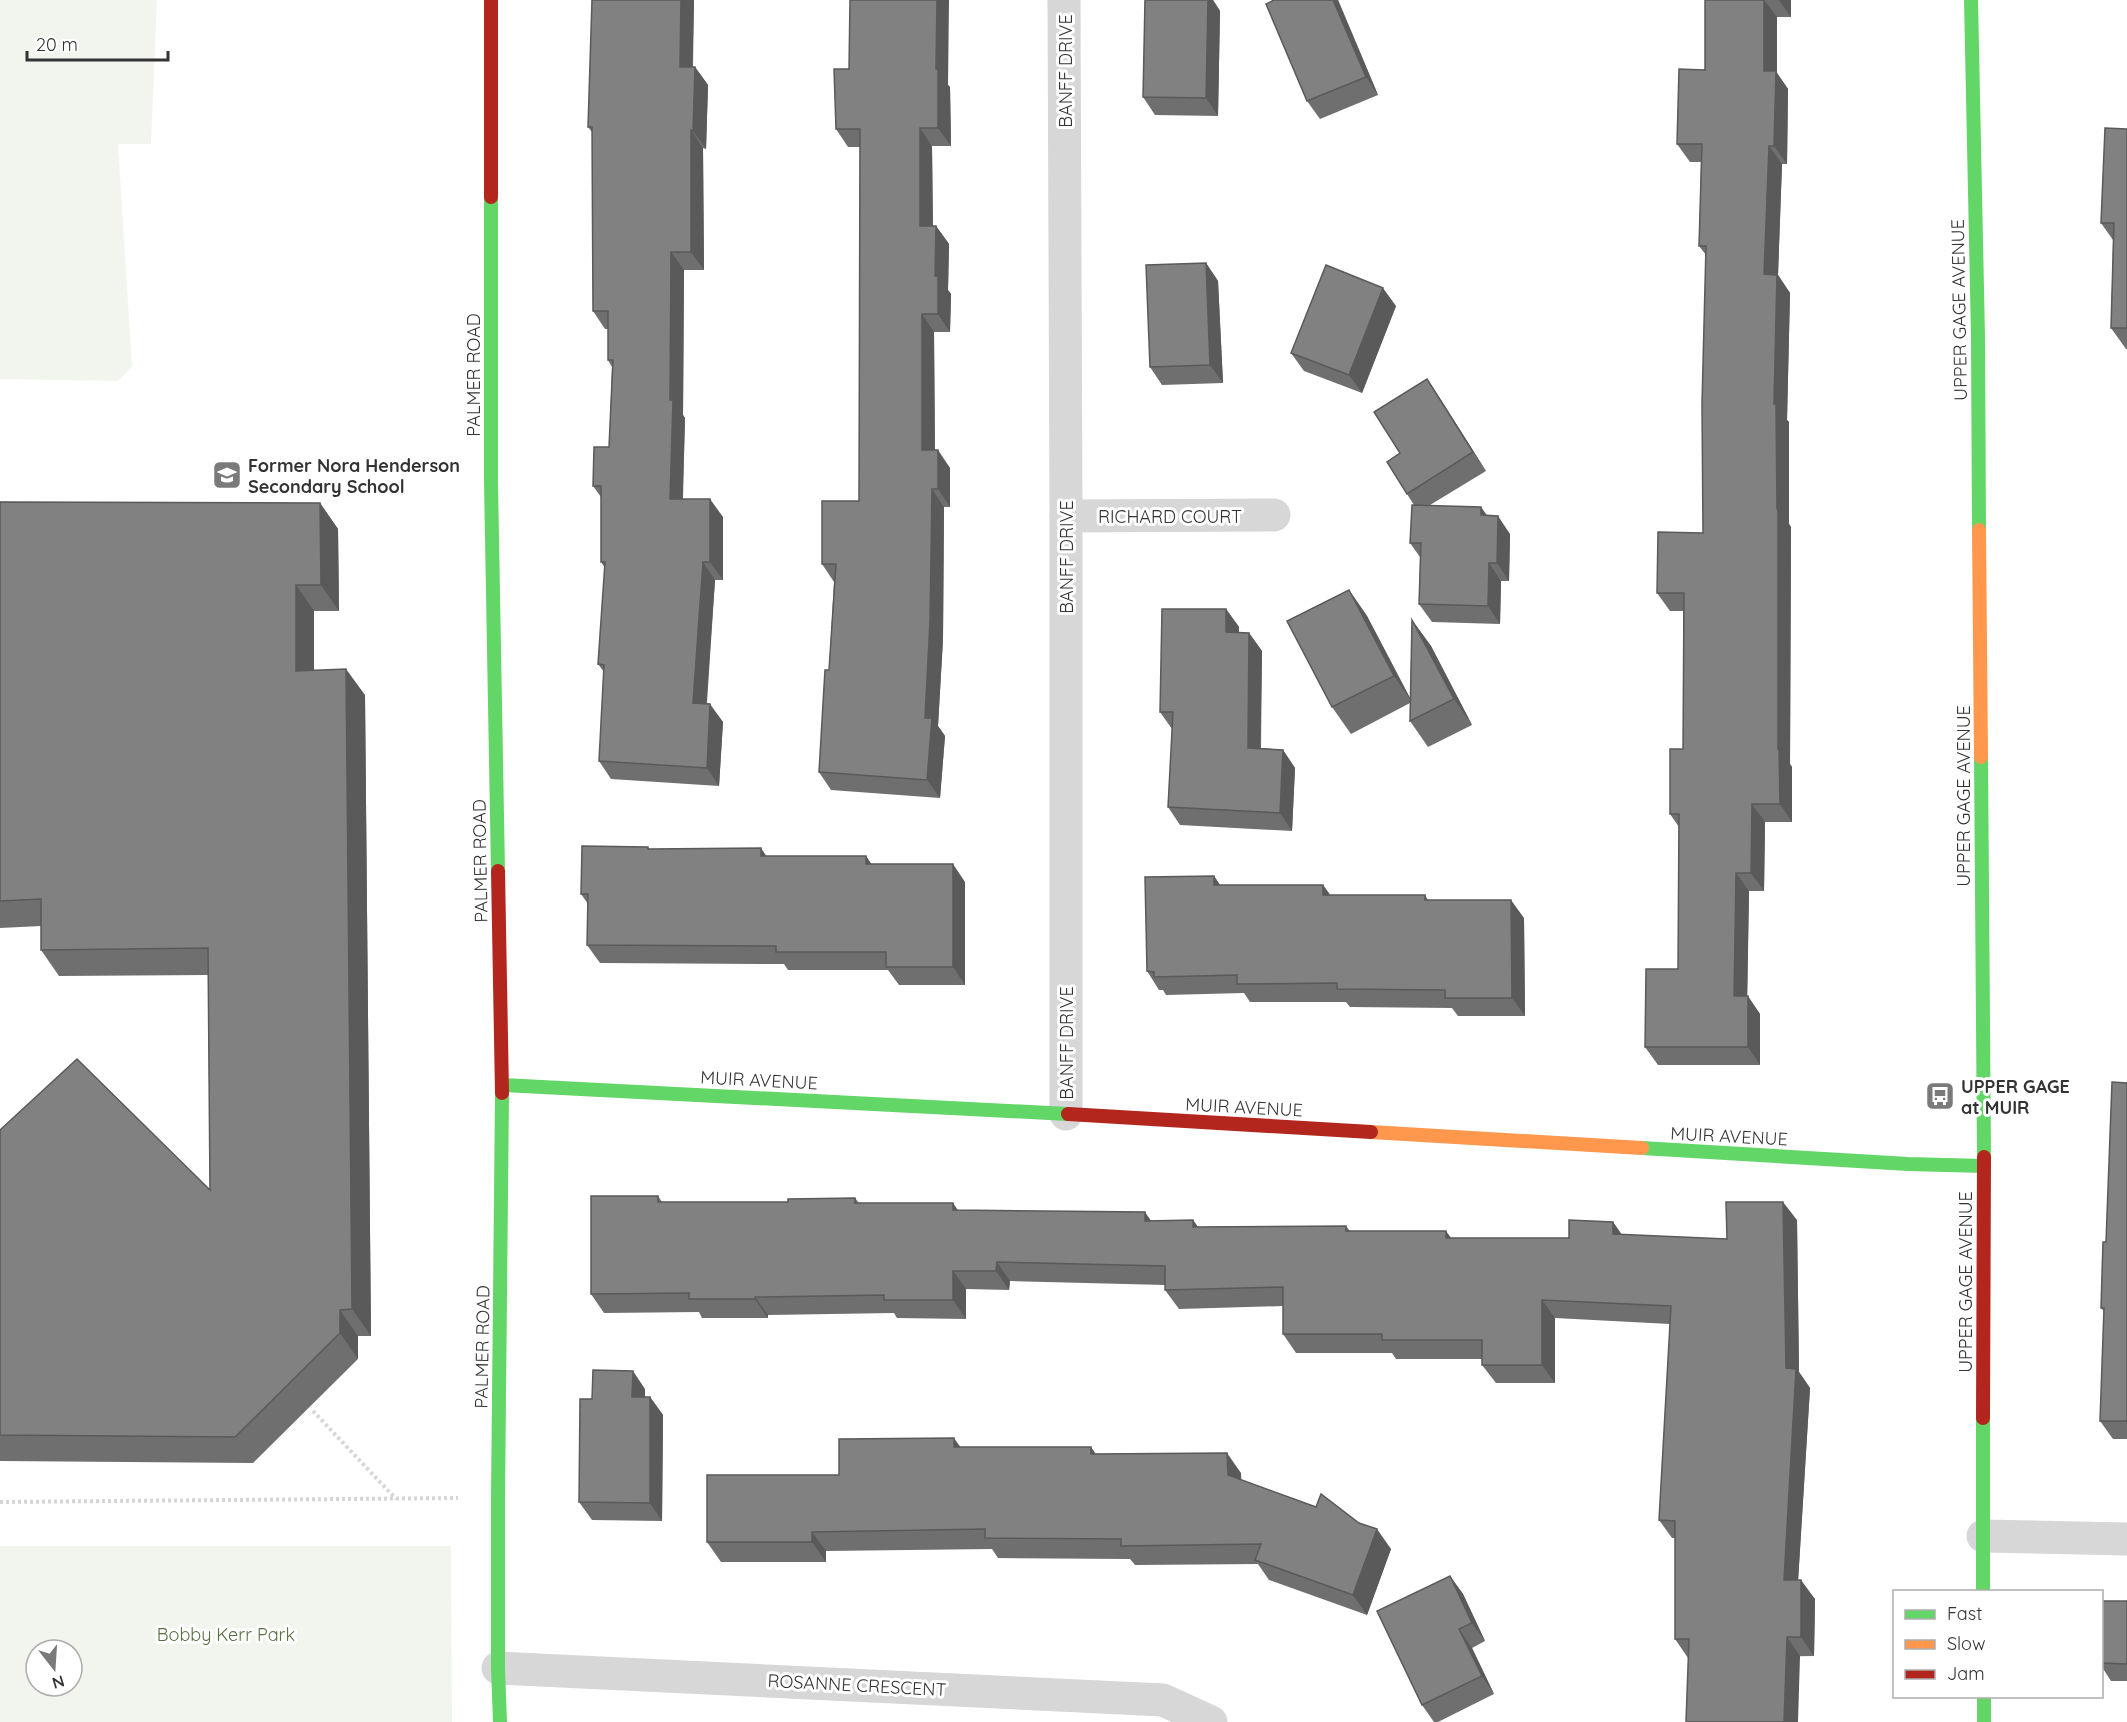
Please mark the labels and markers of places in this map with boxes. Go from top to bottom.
place label: Former Nora Henderson Secondary School [248,454,460,498]
school or university icon: Former Nora Henderson Secondary School [211,459,243,491]
place label: UPPER GAGE at MUIR [1961,1075,2070,1119]
bus stop icon: UPPER GAGE at MUIR [1924,1080,1956,1112]

